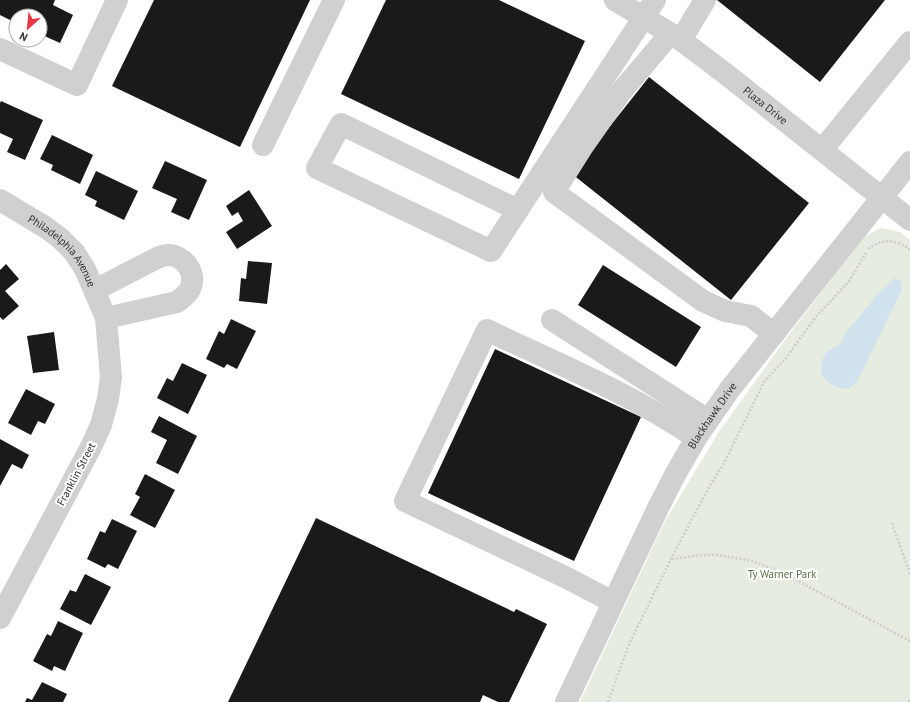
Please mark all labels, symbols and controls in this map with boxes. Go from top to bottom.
north arrow [8,8,48,48]
text: N [17,29,30,45]
street label: Plaza Drive [740,83,791,128]
street label: Philadelphia Avenue [26,211,99,289]
street label: Blackhawk Drive [685,379,740,451]
street label: Franklin Street [54,440,99,508]
park label: Ty Warner Park [748,567,817,581]

